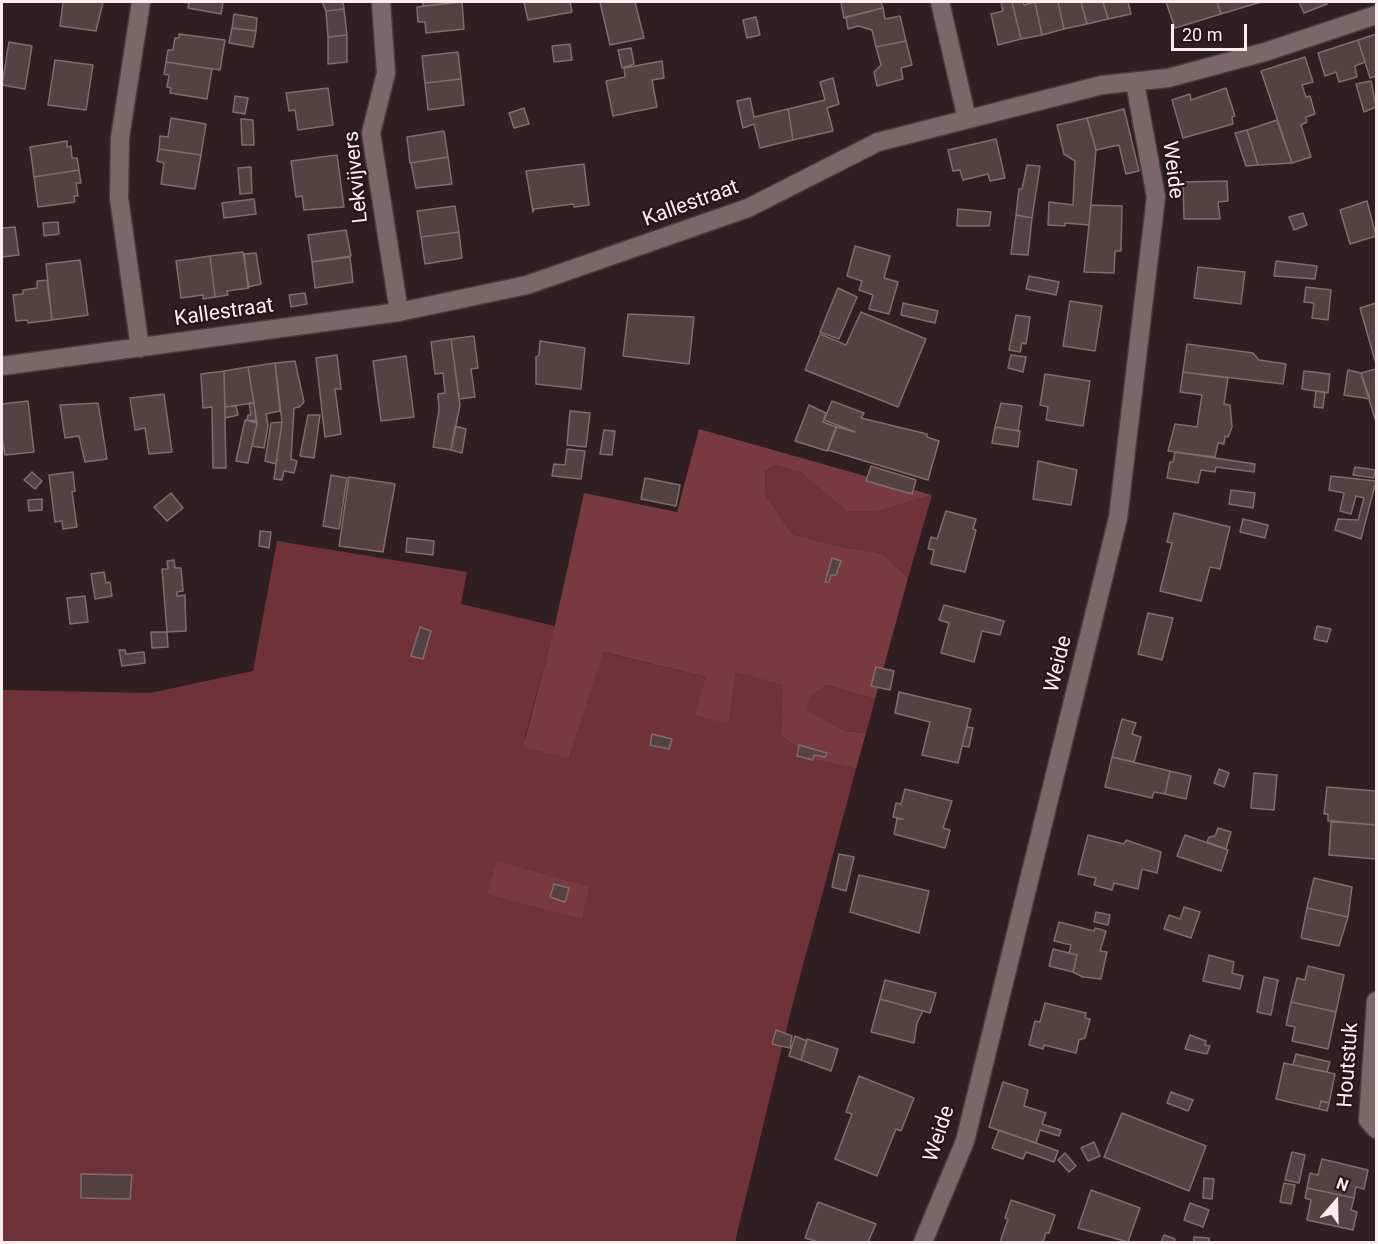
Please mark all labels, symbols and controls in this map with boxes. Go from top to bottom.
scale bar [1174,12,1250,50]
text: 20 m [1182,24,1222,45]
street label: Lekvijvers [340,130,374,224]
street label: Weide [1156,140,1188,200]
street label: Kallestraat [640,175,742,233]
street label: Kallestraat [173,294,275,332]
street label: Weide [1040,633,1078,695]
street label: Houtstuk [1333,1022,1365,1108]
street label: Weide [919,1103,961,1165]
north arrow [1306,1172,1366,1232]
text: N [1334,1174,1351,1195]

